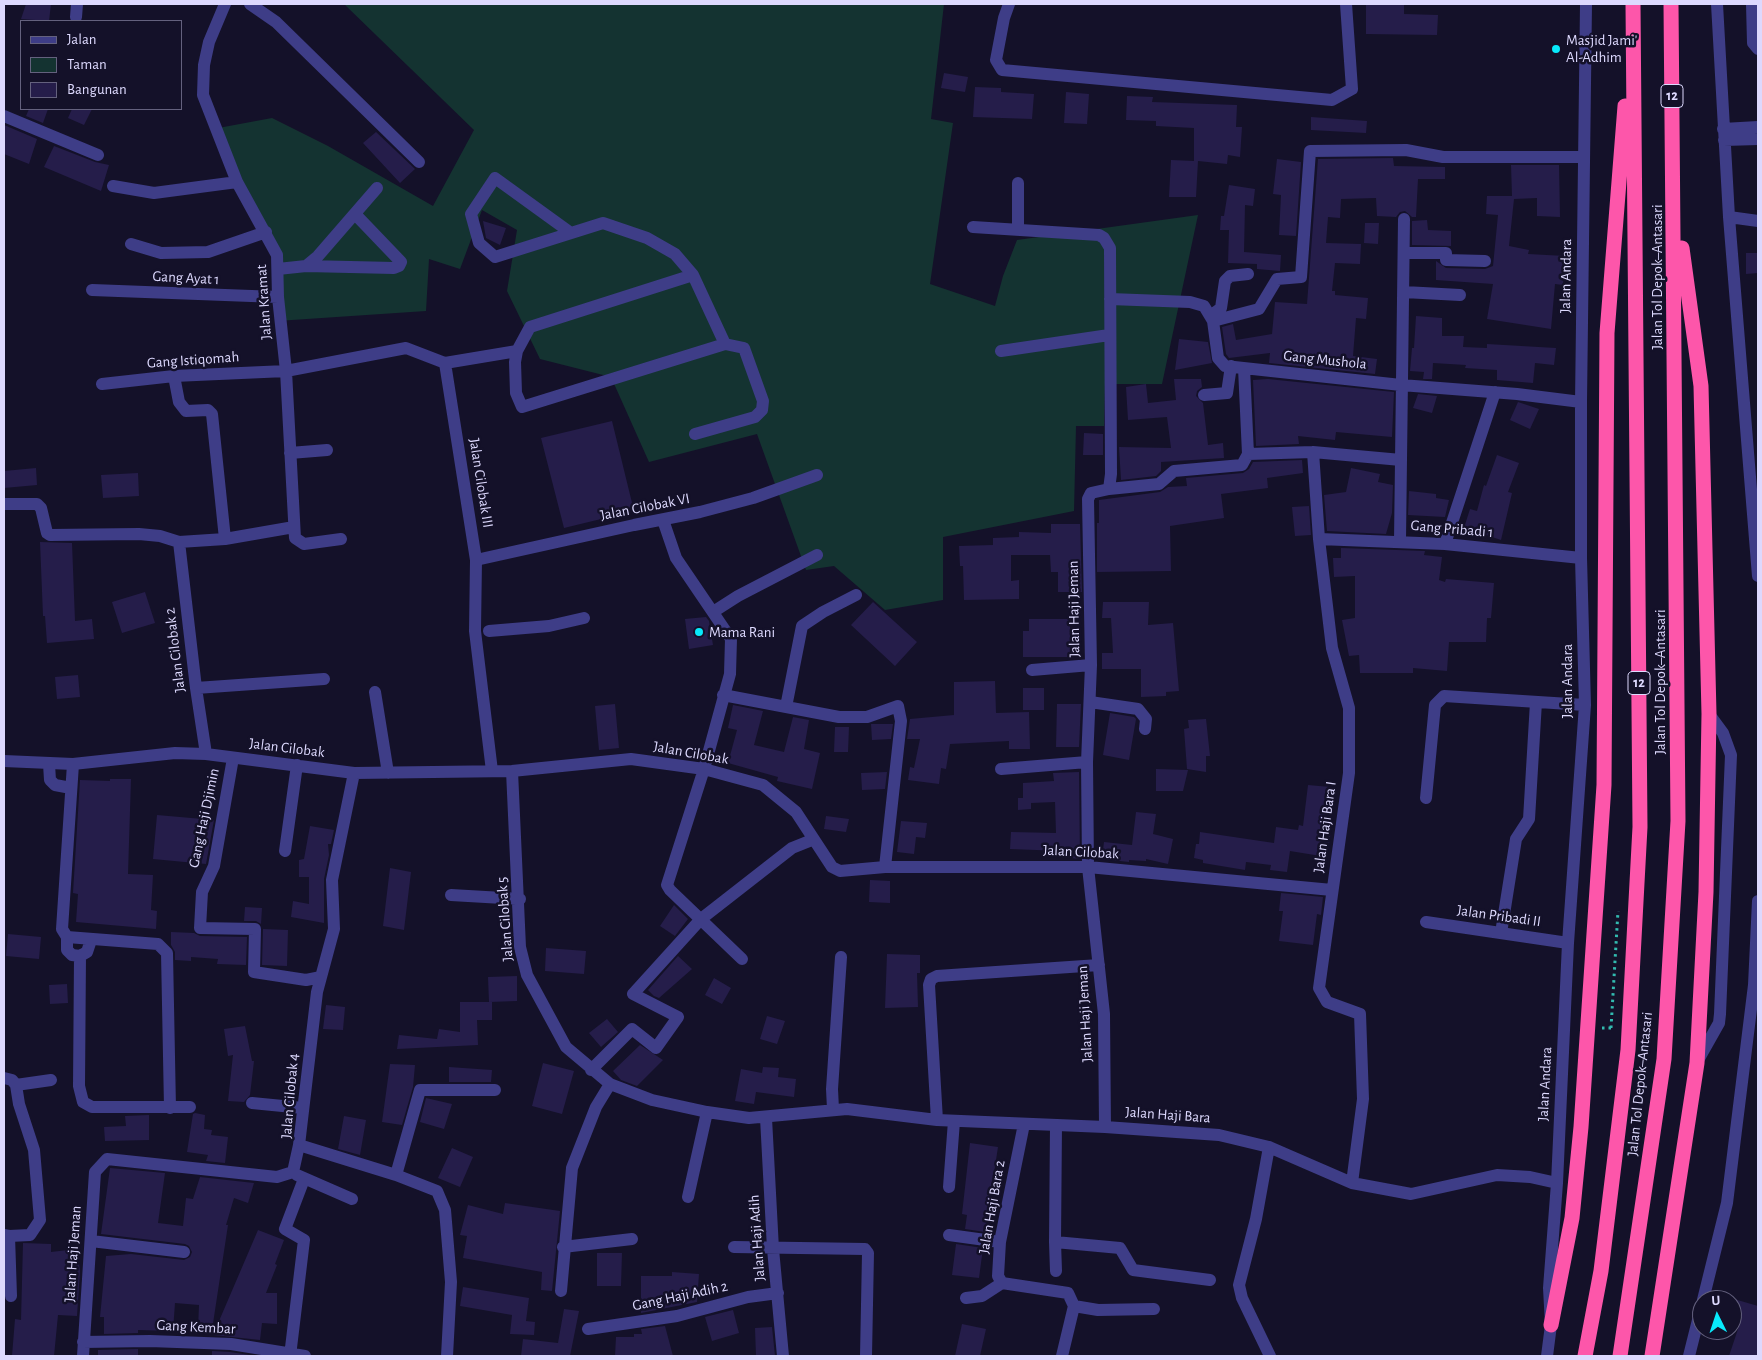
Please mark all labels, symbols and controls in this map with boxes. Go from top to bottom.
legend [20,20,182,110]
place label: Masjid Jami' Al-Adhim [1566,31,1637,66]
text: Jalan [67,32,97,47]
marker: Masjid Jami' Al-Adhim [1550,43,1562,55]
text: Taman [67,57,107,72]
text: Bangunan [67,82,127,97]
road number: 12 [1661,84,1683,108]
street label: Jalan Tol Depok–Antasari [1648,204,1666,350]
street label: Jalan Andara [1556,239,1576,313]
street label: Jalan Kramat [252,264,276,340]
street label: Gang Ayat 1 [152,267,220,289]
street label: Gang Mushola [1282,347,1368,373]
street label: Gang Istiqomah [146,348,240,372]
street label: Jalan Cilobak III [465,437,497,529]
street label: Jalan Cilobak VI [599,489,691,525]
street label: Gang Pribadi 1 [1410,516,1494,542]
street label: Jalan Haji Jeman [1064,560,1084,658]
street label: Jalan Cilobak 2 [161,607,189,693]
street label: Jalan Tol Depok–Antasari [1651,609,1669,755]
place label: Mama Rani [709,623,775,641]
marker: Mama Rani [693,626,705,638]
street label: Jalan Andara [1558,644,1576,718]
road number: 12 [1628,671,1650,694]
street label: Jalan Cilobak [248,734,326,762]
street label: Jalan Cilobak [652,738,730,768]
street label: Gang Haji Djimin [185,767,223,869]
street label: Jalan Haji Bara I [1310,780,1340,874]
street label: Jalan Cilobak [1043,841,1119,863]
street label: Jalan Cilobak 5 [493,876,517,962]
street label: Jalan Pribadi II [1456,901,1542,931]
street label: Jalan Haji Jeman [1073,965,1097,1063]
street label: Jalan Tol Depok–Antasari [1623,1011,1657,1157]
street label: Jalan Andara [1534,1046,1556,1122]
street label: Jalan Cilobak 4 [277,1053,303,1139]
street label: Jalan Haji Bara [1125,1103,1211,1127]
street label: Jalan Haji Bara 2 [975,1159,1009,1255]
street label: Jalan Haji Adih [745,1194,769,1282]
street label: Jalan Haji Jeman [61,1205,85,1303]
street label: Gang Haji Adih 2 [631,1277,729,1315]
north arrow [1692,1290,1742,1340]
text: U [1711,1294,1721,1308]
street label: Gang Kembar [156,1316,236,1338]

